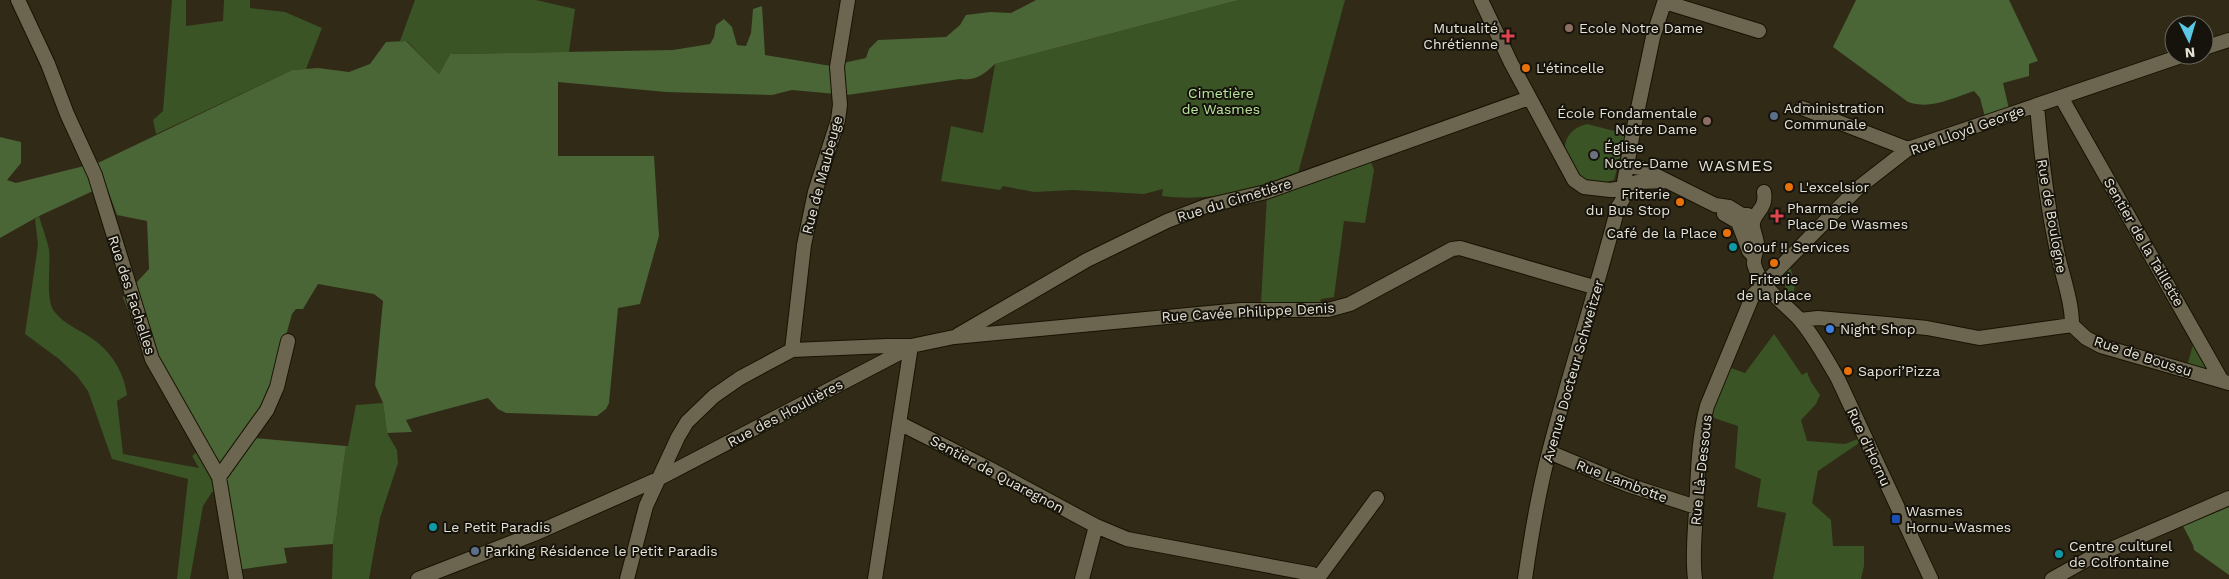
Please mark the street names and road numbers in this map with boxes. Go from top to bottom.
street label: Rue Lloyd George [1908,102,2026,158]
street label: Rue de Maubeuge [799,114,845,236]
street label: Rue de Boulogne [2034,158,2070,274]
street label: Rue du Cimetière [1175,175,1293,225]
street label: Sentier de la Taillette [2101,175,2187,309]
street label: Rue des Fachelles [105,234,159,356]
street label: Avenue Docteur Schweitzer [1539,278,1607,464]
street label: Rue Cavée Philippe Denis [1161,299,1335,325]
street label: Rue de Boussu [2092,333,2194,379]
street label: Rue des Houllières [725,376,845,450]
street label: Rue d'Hornu [1844,405,1894,489]
street label: Rue Là-Dessous [1687,414,1715,526]
street label: Sentier de Quaregnon [928,432,1066,516]
street label: Rue Lambotte [1574,456,1670,506]

